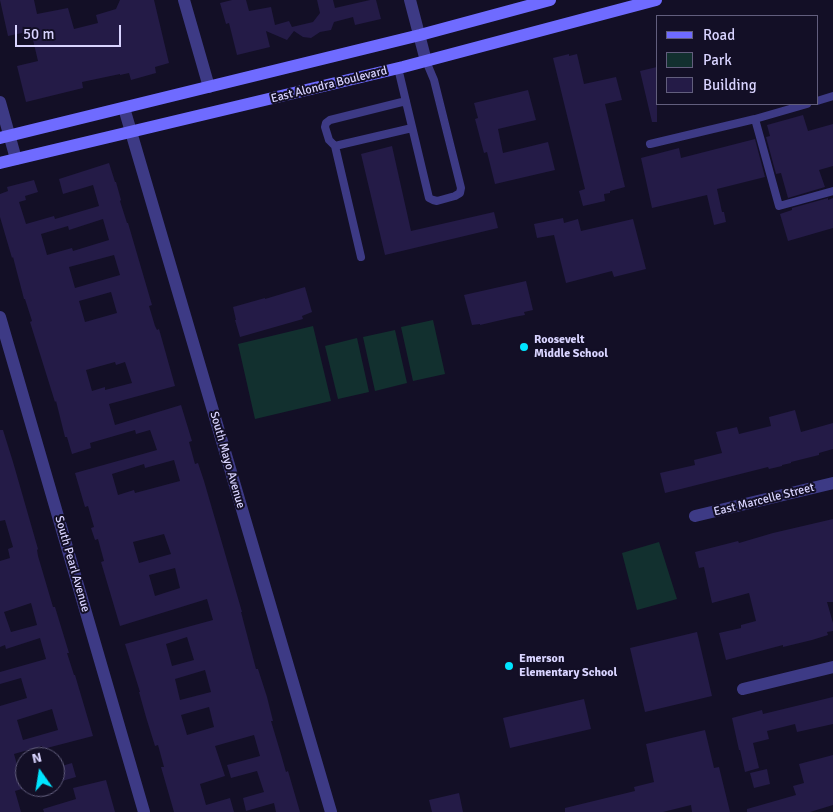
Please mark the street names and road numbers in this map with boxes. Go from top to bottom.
street label: East Alondra Boulevard [269,64,389,106]
street label: South Mayo Avenue [206,410,248,510]
street label: East Marcelle Street [712,481,816,519]
street label: South Pearl Avenue [51,514,93,614]

